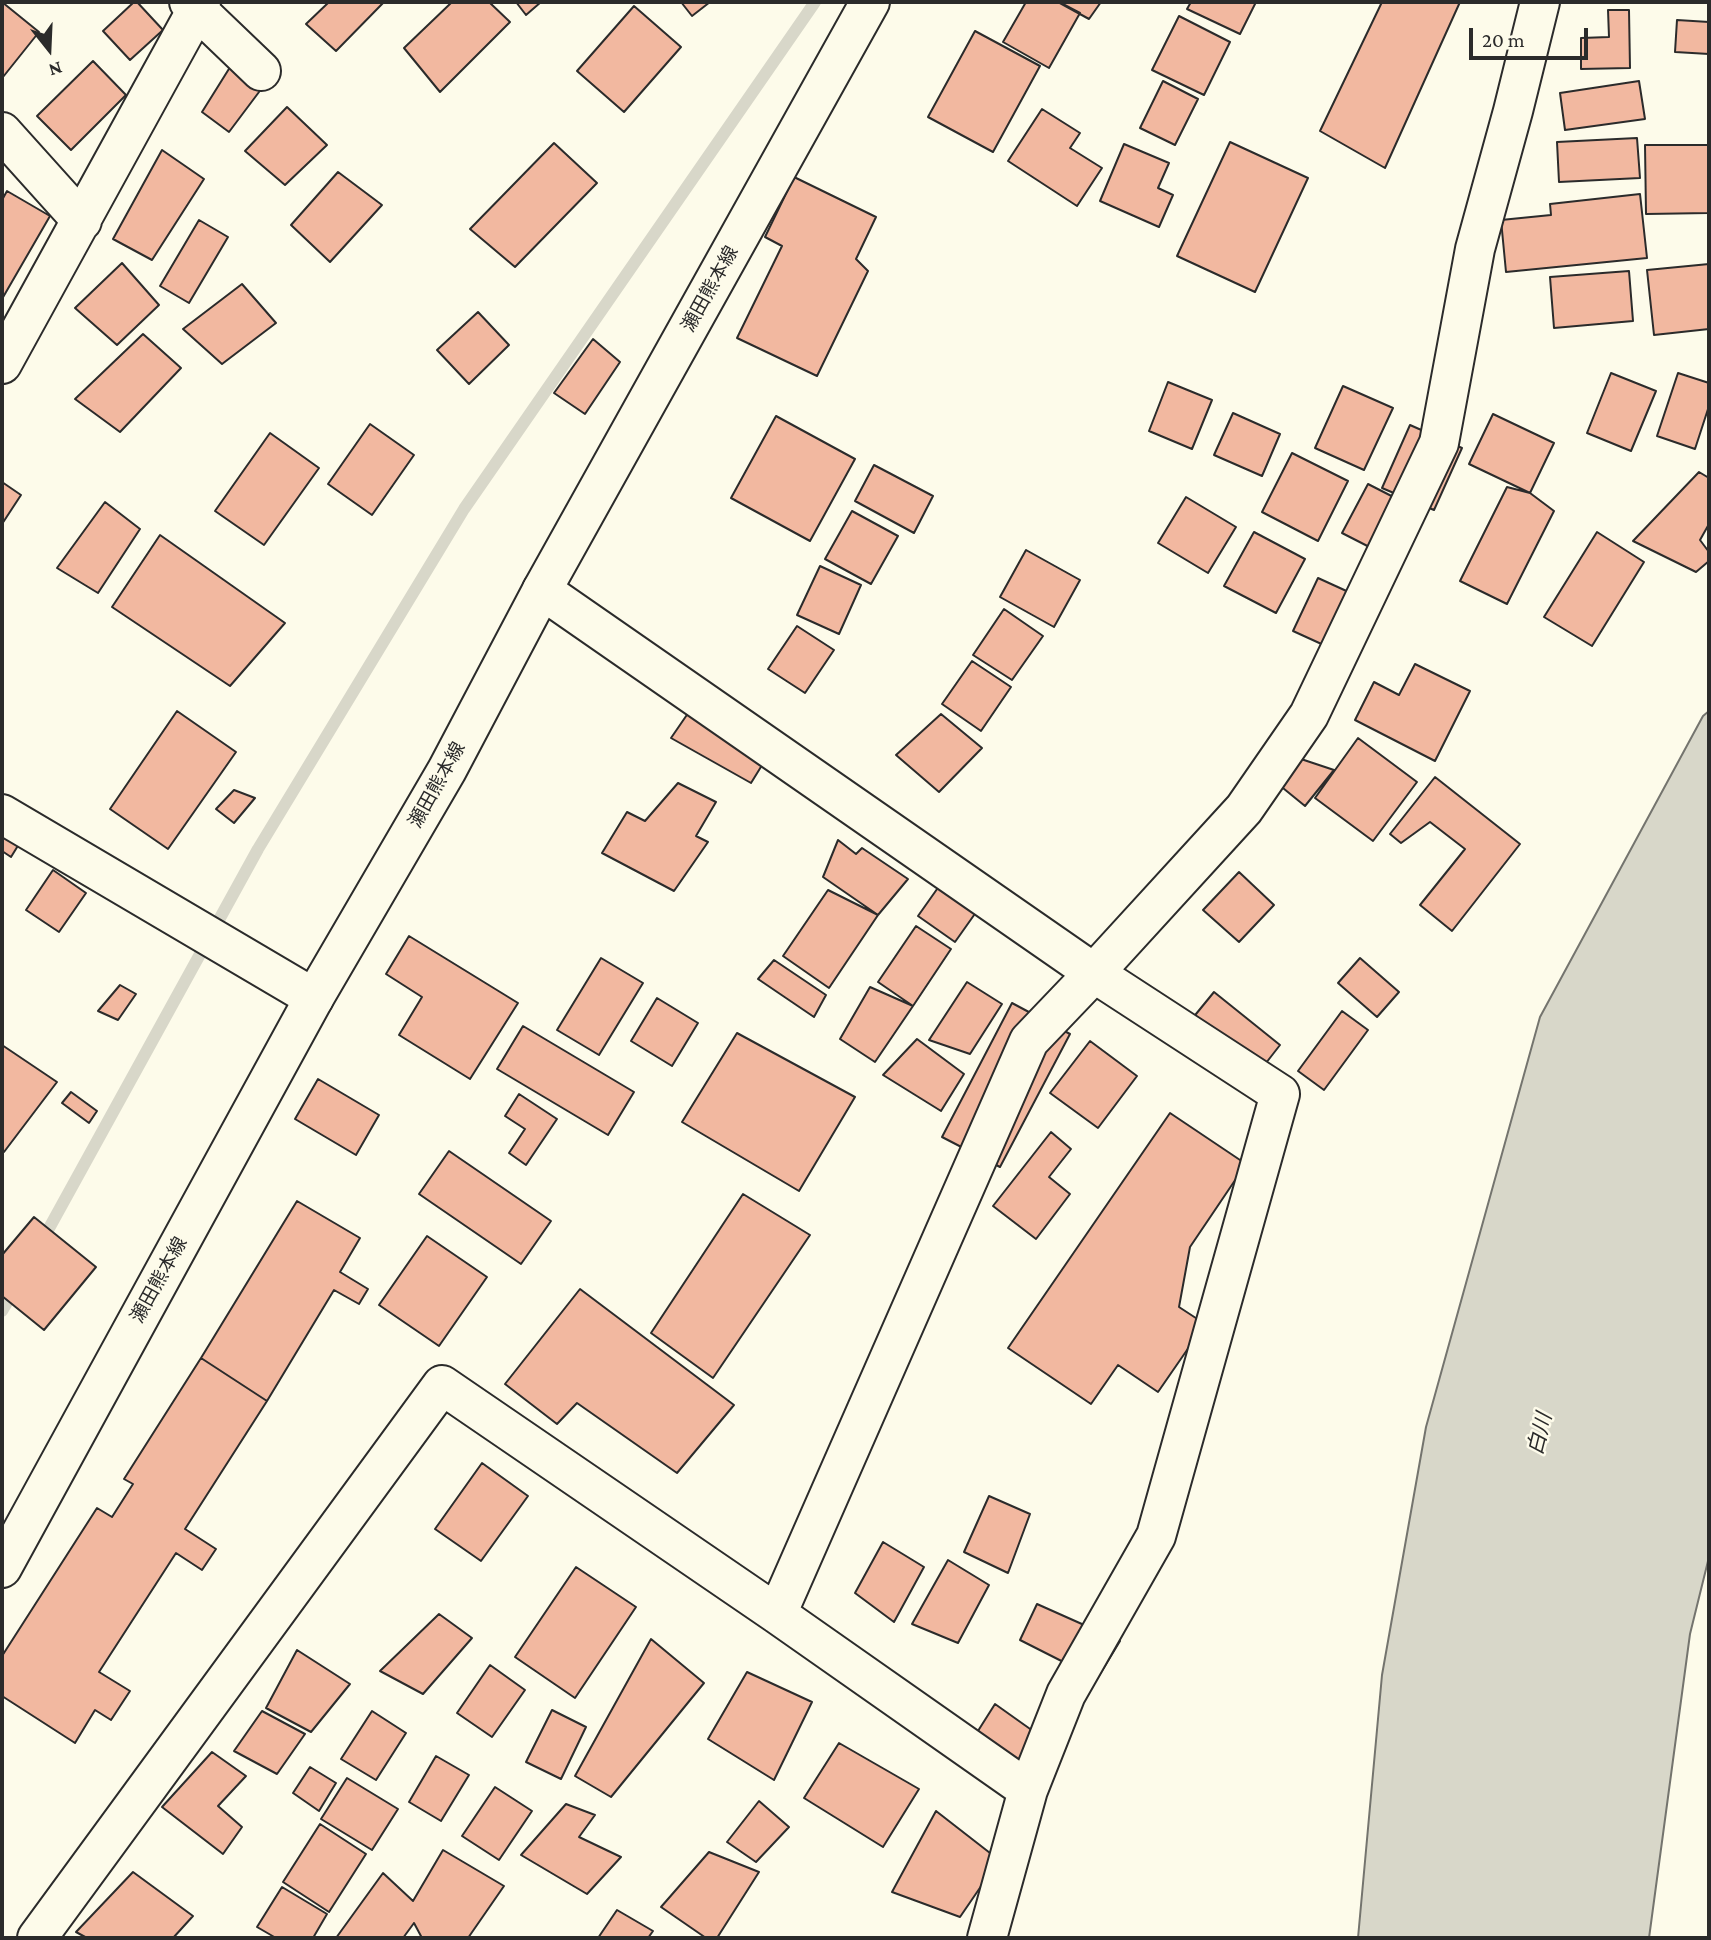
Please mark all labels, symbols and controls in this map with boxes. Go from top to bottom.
north arrow [14,14,84,84]
scale bar [1473,14,1592,58]
text: 20 m [1482,28,1525,52]
text: N [46,57,65,81]
street label: 瀬田熊本線 [677,242,743,336]
street label: 瀬田熊本線 [404,738,470,832]
street label: 瀬田熊本線 [126,1233,192,1327]
water label: 白川 [1523,1411,1557,1457]

